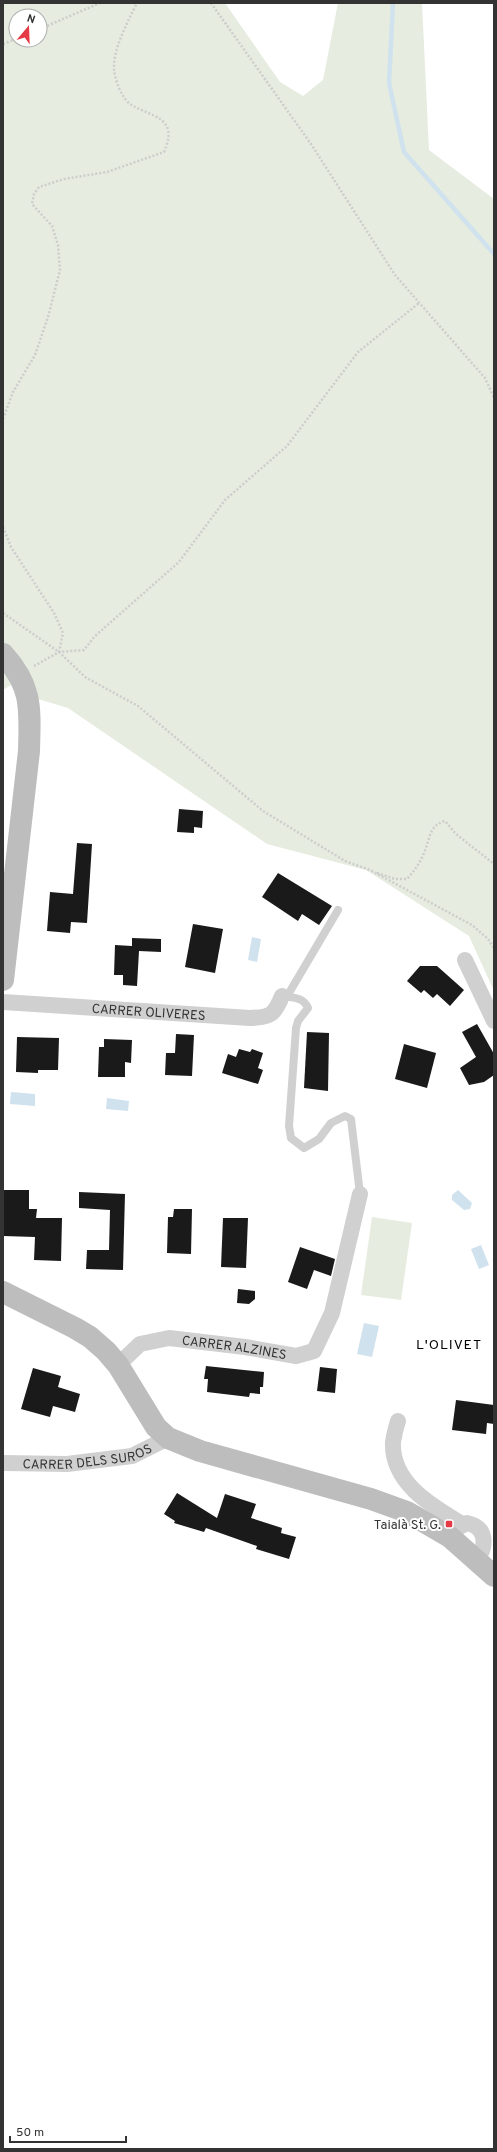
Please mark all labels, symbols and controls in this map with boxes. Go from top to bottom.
north arrow [8,8,48,48]
text: N [25,12,37,27]
street label: CARRER OLIVERES [91,1002,206,1025]
street label: CARRER ALZINES [181,1334,288,1364]
district label: L'OLIVET [416,1337,482,1354]
street label: CARRER DELS SUROS [22,1441,155,1474]
place label: Taialà St. G. [374,1518,441,1534]
marker: Taialà St. G. [444,1519,454,1529]
scale bar [10,2118,126,2144]
text: 50 m [16,2125,44,2141]

